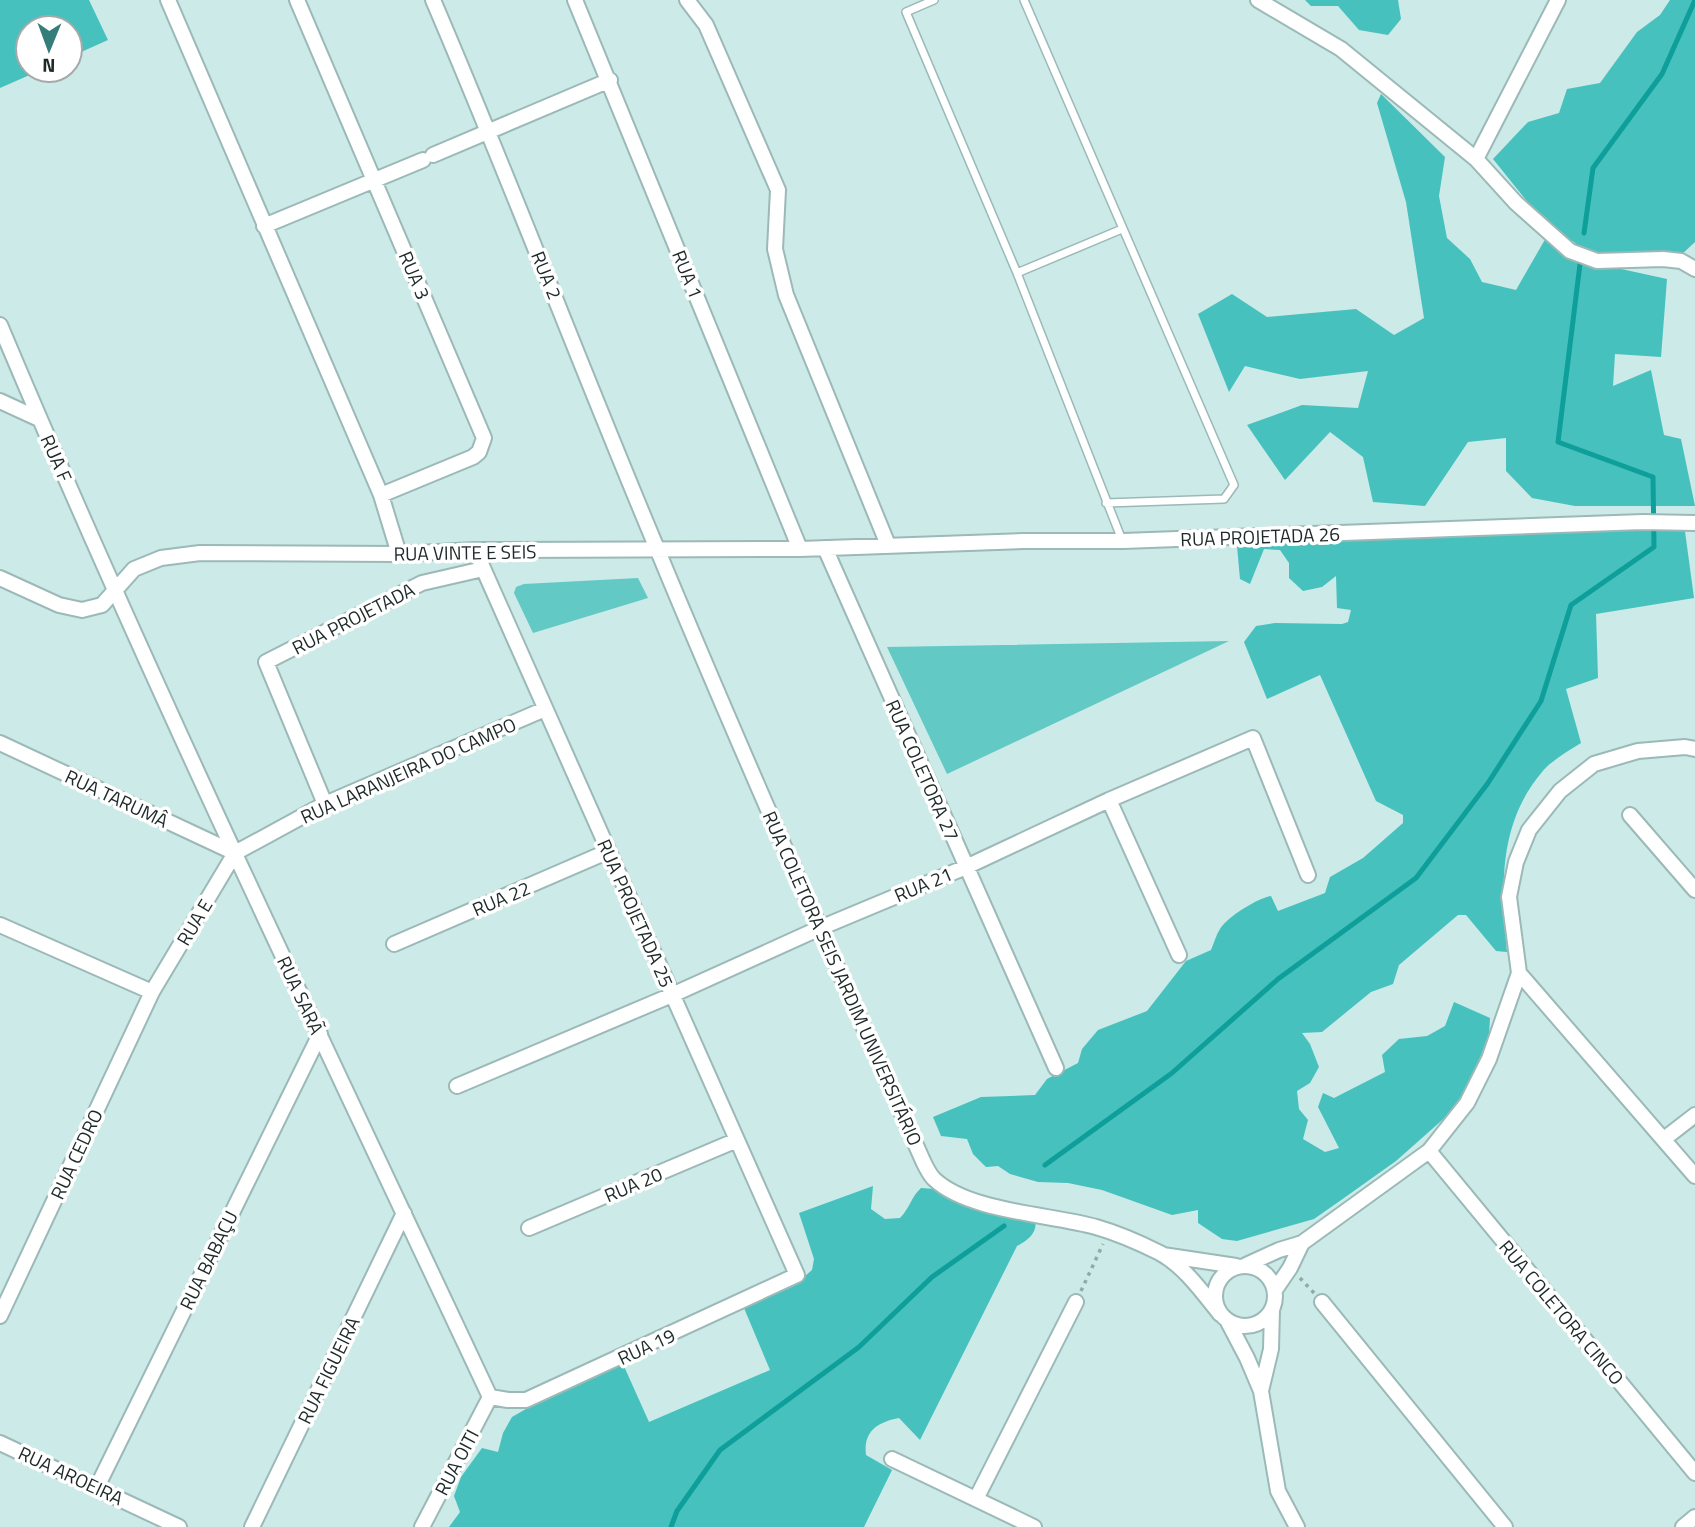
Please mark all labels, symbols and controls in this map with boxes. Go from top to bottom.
north arrow [14,14,84,84]
text: N [42,52,56,81]
street label: RUA 1 [665,245,711,303]
street label: RUA 3 [392,246,438,304]
street label: RUA 2 [524,246,570,304]
street label: RUA F [34,430,80,486]
street label: RUA PROJETADA 26 [1180,519,1340,553]
street label: RUA VINTE E SEIS [393,536,537,568]
street label: RUA PROJETADA [287,575,419,661]
street label: RUA COLETORA 27 [879,695,967,845]
street label: RUA LARANJEIRA DO CAMPO [295,709,521,831]
street label: RUA TARUMÂ [61,761,173,835]
street label: RUA COLETORA SEIS JARDIM UNIVERSITÁRIO [756,806,930,1150]
street label: RUA PROJETADA 25 [590,834,682,992]
street label: RUA 21 [889,859,957,909]
street label: RUA 22 [467,873,535,923]
street label: RUA E [169,893,219,951]
street label: RUA SARÃ [270,951,332,1039]
street label: RUA CEDRO [42,1104,110,1204]
street label: RUA 20 [599,1159,667,1209]
street label: RUA BABAÇU [171,1205,245,1315]
street label: RUA COLETORA CINCO [1493,1233,1631,1391]
street label: RUA FIGUEIRA [290,1312,366,1428]
street label: RUA 19 [612,1320,680,1372]
street label: RUA OITI [426,1424,486,1500]
street label: RUA AROEIRA [14,1438,128,1512]

